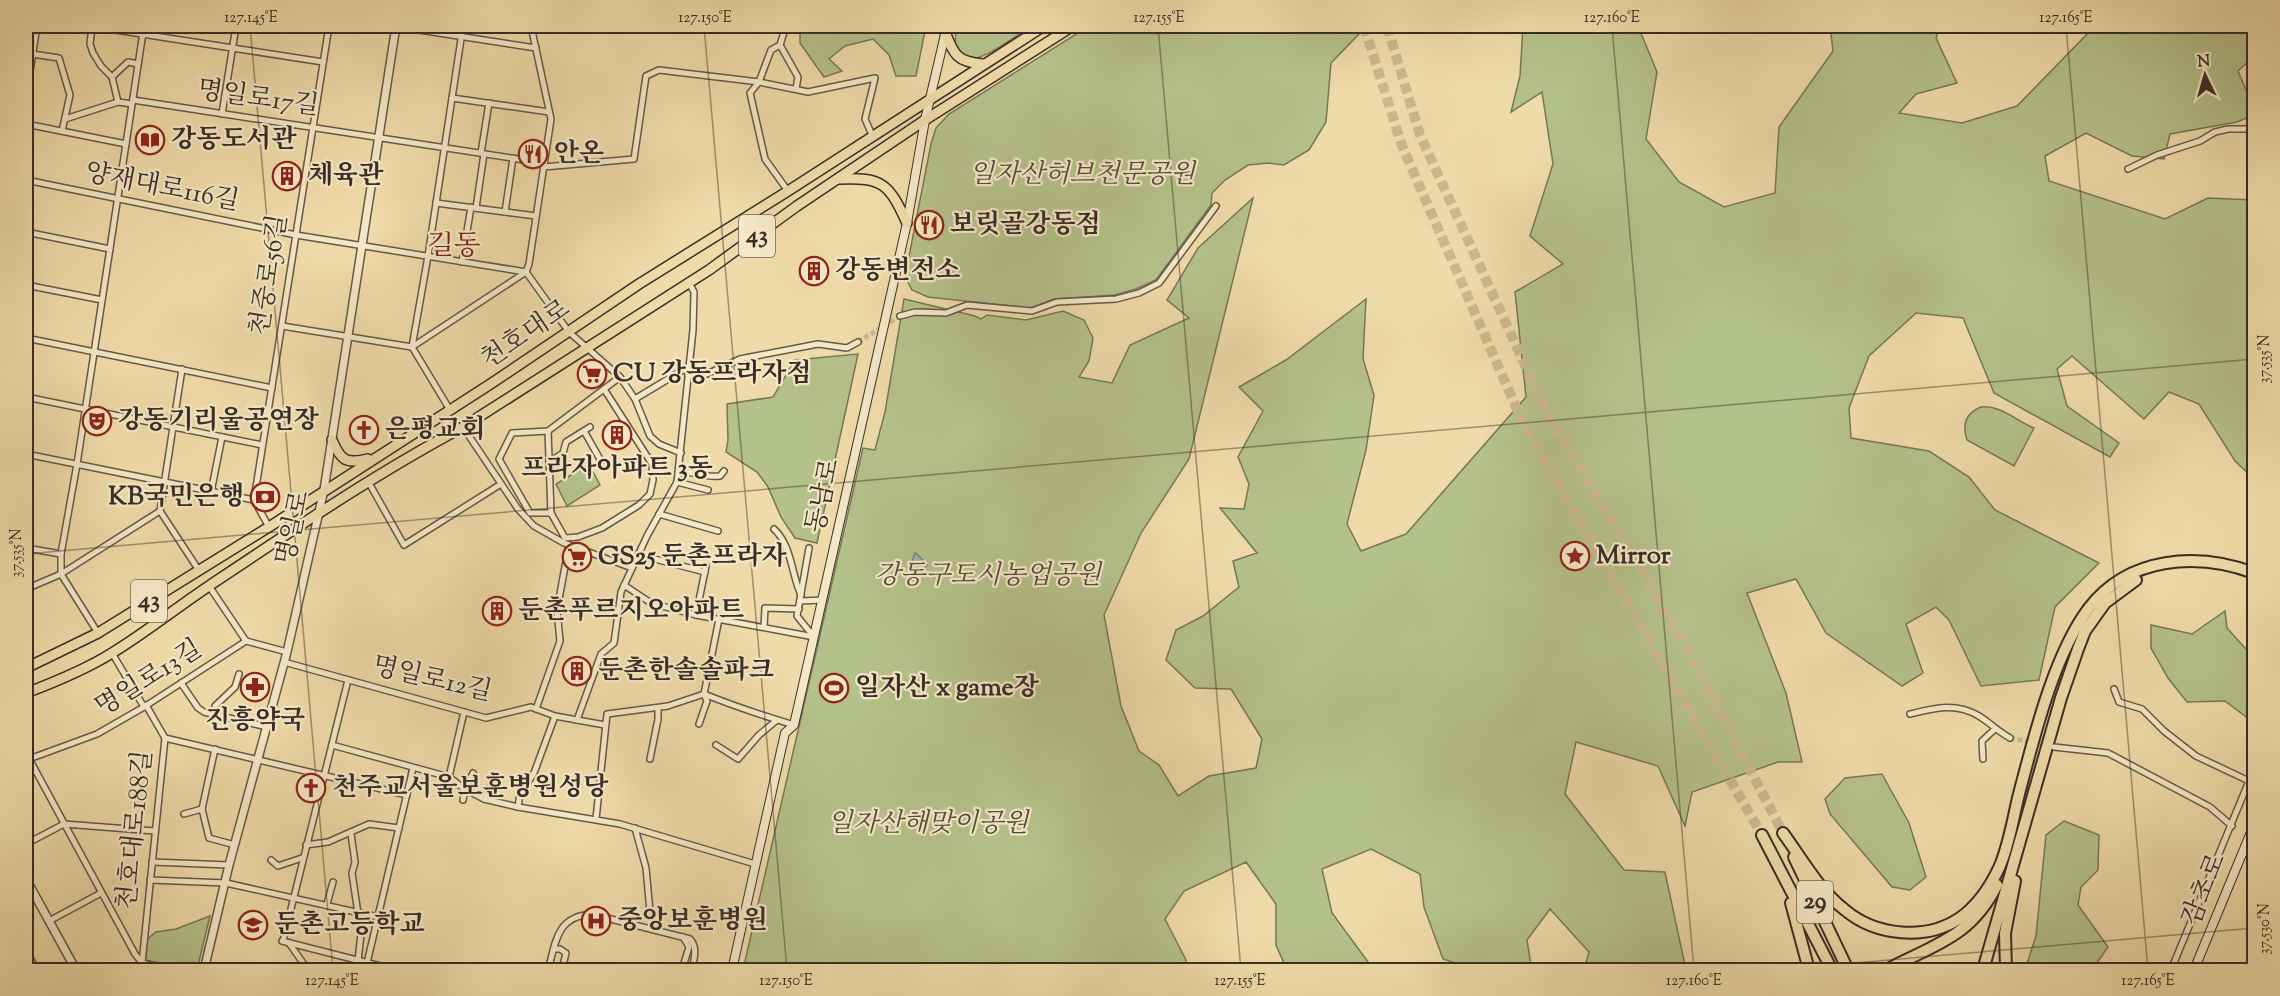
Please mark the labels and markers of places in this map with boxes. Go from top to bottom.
place label: 강동도서관 [171,122,297,159]
library icon: 강동도서관 [134,124,166,156]
place label: 안온 [554,136,604,173]
restaurant icon: 안온 [517,138,549,170]
place label: 체육관 [308,158,384,195]
building icon: 체육관 [271,160,303,192]
place label: 보릿골강동점 [950,207,1101,244]
restaurant icon: 보릿골강동점 [913,209,945,241]
place label: 강동변전소 [835,253,961,290]
building icon: 강동변전소 [798,255,830,287]
place label: CU 강동프라자점 [613,356,811,393]
supermarket icon: CU 강동프라자점 [576,358,608,390]
place label: 강동기리울공연장 [118,403,320,440]
theatre icon: 강동기리울공연장 [81,405,113,437]
place label: 은평교회 [385,412,485,449]
church icon: 은평교회 [348,414,380,446]
building icon: 프라자아파트 3동 [601,419,633,451]
place label: 프라자아파트 3동 [521,451,713,488]
place label: KB국민은행 [108,479,244,516]
bank icon: KB국민은행 [249,481,281,513]
place label: Mirror [1596,538,1671,575]
place label: GS25 둔촌프라자 [598,539,788,576]
place icon: Mirror [1559,540,1591,572]
supermarket icon: GS25 둔촌프라자 [561,541,593,573]
place label: 둔촌푸르지오아파트 [518,593,744,630]
building icon: 둔촌푸르지오아파트 [481,595,513,627]
place label: 둔촌한솔솔파크 [598,653,774,690]
building icon: 둔촌한솔솔파크 [561,655,593,687]
place label: 일자산 x game장 [855,670,1040,707]
pharmacy icon: 진흥약국 [239,671,271,703]
sports icon: 일자산 x game장 [818,672,850,704]
place label: 진흥약국 [205,703,305,740]
place label: 천주교서울보훈병원성당 [332,770,609,807]
church icon: 천주교서울보훈병원성당 [295,772,327,804]
place label: 중앙보훈병원 [617,903,768,940]
hospital icon: 중앙보훈병원 [580,905,612,937]
place label: 둔촌고등학교 [274,907,425,944]
school or university icon: 둔촌고등학교 [237,909,269,941]

